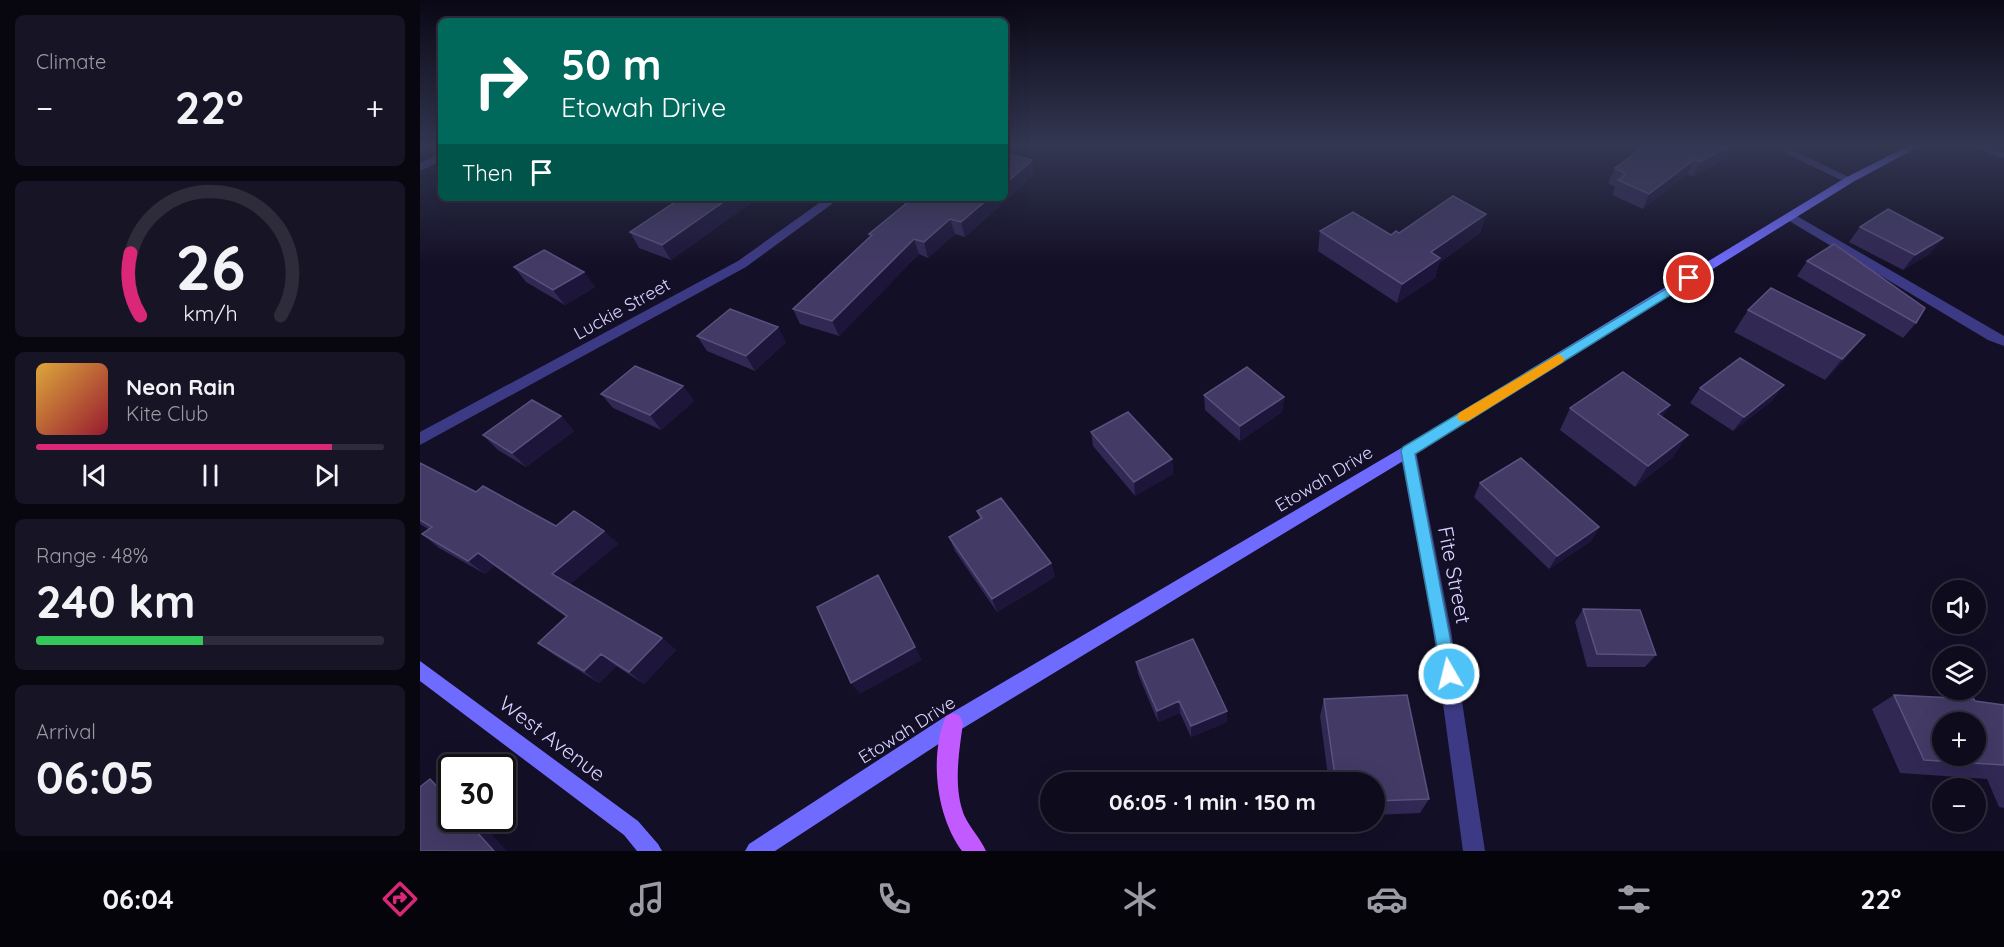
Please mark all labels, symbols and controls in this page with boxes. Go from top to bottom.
text: 50 m [561,38,661,91]
icon: right [462,42,540,120]
text: Climate [36,49,106,74]
text: 22° [175,79,244,135]
text: − [36,87,53,128]
text: + [365,87,384,128]
text: Etowah Drive [561,90,726,124]
icon: arrive [525,156,558,189]
text: Then [462,159,513,187]
text: 26 [175,228,245,306]
pin [1663,252,1714,303]
icon: arrive [1672,261,1705,294]
street label: Luckie Street [569,273,674,345]
text: km/h [183,301,237,327]
text: Neon Rain [126,373,235,401]
text: Kite Club [126,401,208,426]
street label: Etowah Drive [1271,440,1377,517]
icon: previous [78,459,111,492]
icon: pause [194,459,227,492]
icon: next [310,459,343,492]
street label: Fite Street [1433,524,1477,626]
text: Range · 48% [36,543,148,568]
text: 240 km [36,573,195,629]
map controls [1932,580,1986,832]
button: sound [1932,580,1986,634]
position arrow [1417,642,1481,706]
button: layers [1932,646,1986,700]
street label: West Avenue [494,690,611,787]
street label: Etowah Drive [854,691,960,768]
button: + [1932,712,1986,766]
text: Arrival [36,719,96,744]
text: 06:05 [36,749,154,805]
speed limit sign: 30 [438,754,516,832]
button: − [1932,778,1986,832]
text: 06:05 · 1 min · 150 m [1109,788,1316,816]
icon: directions [379,878,421,920]
icon: music [626,878,668,920]
icon: phone [873,878,915,920]
icon: climate [1119,878,1161,920]
icon: car [1366,878,1408,920]
icon: filters [1613,878,1655,920]
text: 06:04 [102,882,174,916]
text: 22° [1860,882,1901,916]

